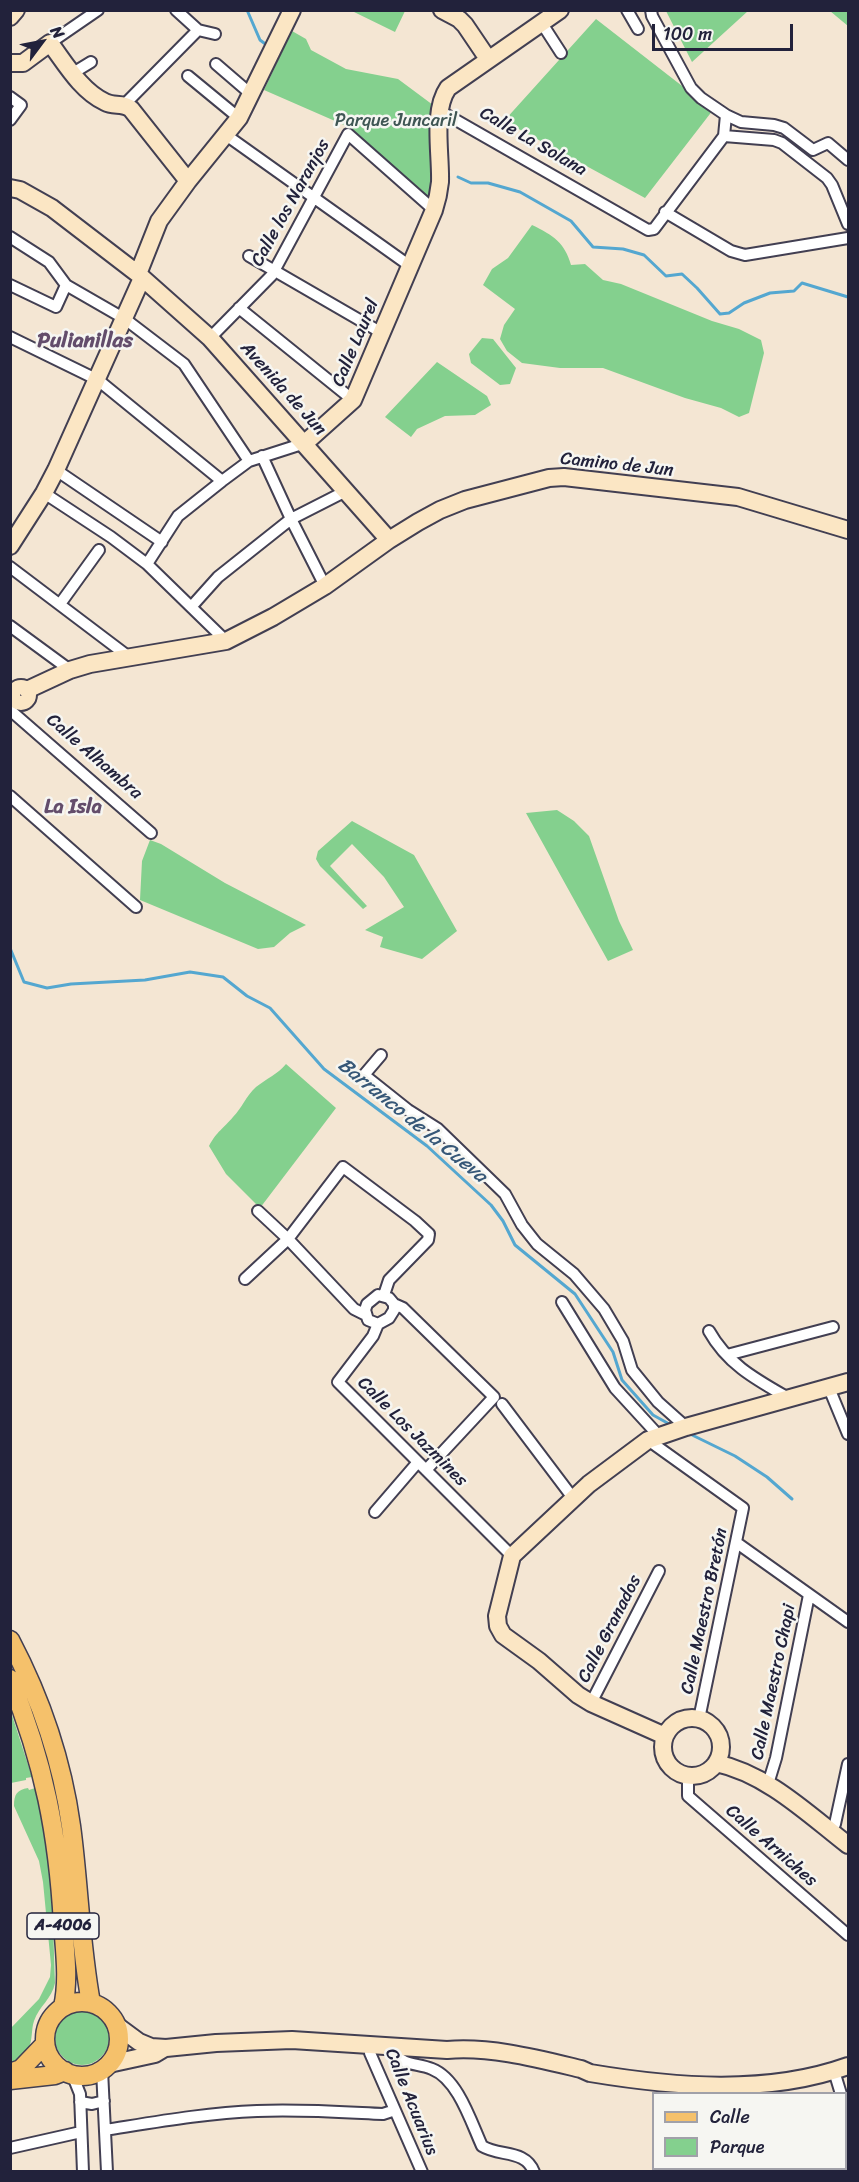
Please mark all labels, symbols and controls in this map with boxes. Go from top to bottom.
north arrow [12,12,72,72]
scale bar [655,12,796,50]
text: 100 m [663,18,712,50]
text: N [42,20,73,45]
street label: Calle La Solana [476,103,590,181]
park label: Parque Juncaril [335,110,457,132]
street label: Calle los Naranjos [247,136,335,270]
street label: Calle Laurel [328,296,384,390]
district label: Pulianillas [37,329,133,355]
street label: Avenida de Jun [235,338,331,440]
street label: Camino de Jun [559,448,675,482]
street label: Calle Alhambra [42,709,146,805]
district label: La Isla [44,796,102,820]
water label: Barranco de la Cueva [333,1054,491,1188]
street label: Calle Los Jazmines [353,1373,471,1491]
street label: Calle Maestro Bretón [677,1526,733,1696]
street label: Calle Granados [574,1572,646,1686]
street label: Calle Maestro Chapi [747,1602,801,1762]
street label: Calle Arniches [721,1800,821,1892]
road number: A-4006 [27,1913,99,1939]
street label: Calle Acuarius [380,2045,442,2159]
legend [652,2092,847,2170]
text: Calle [710,2101,750,2133]
text: Parque [710,2131,764,2163]

